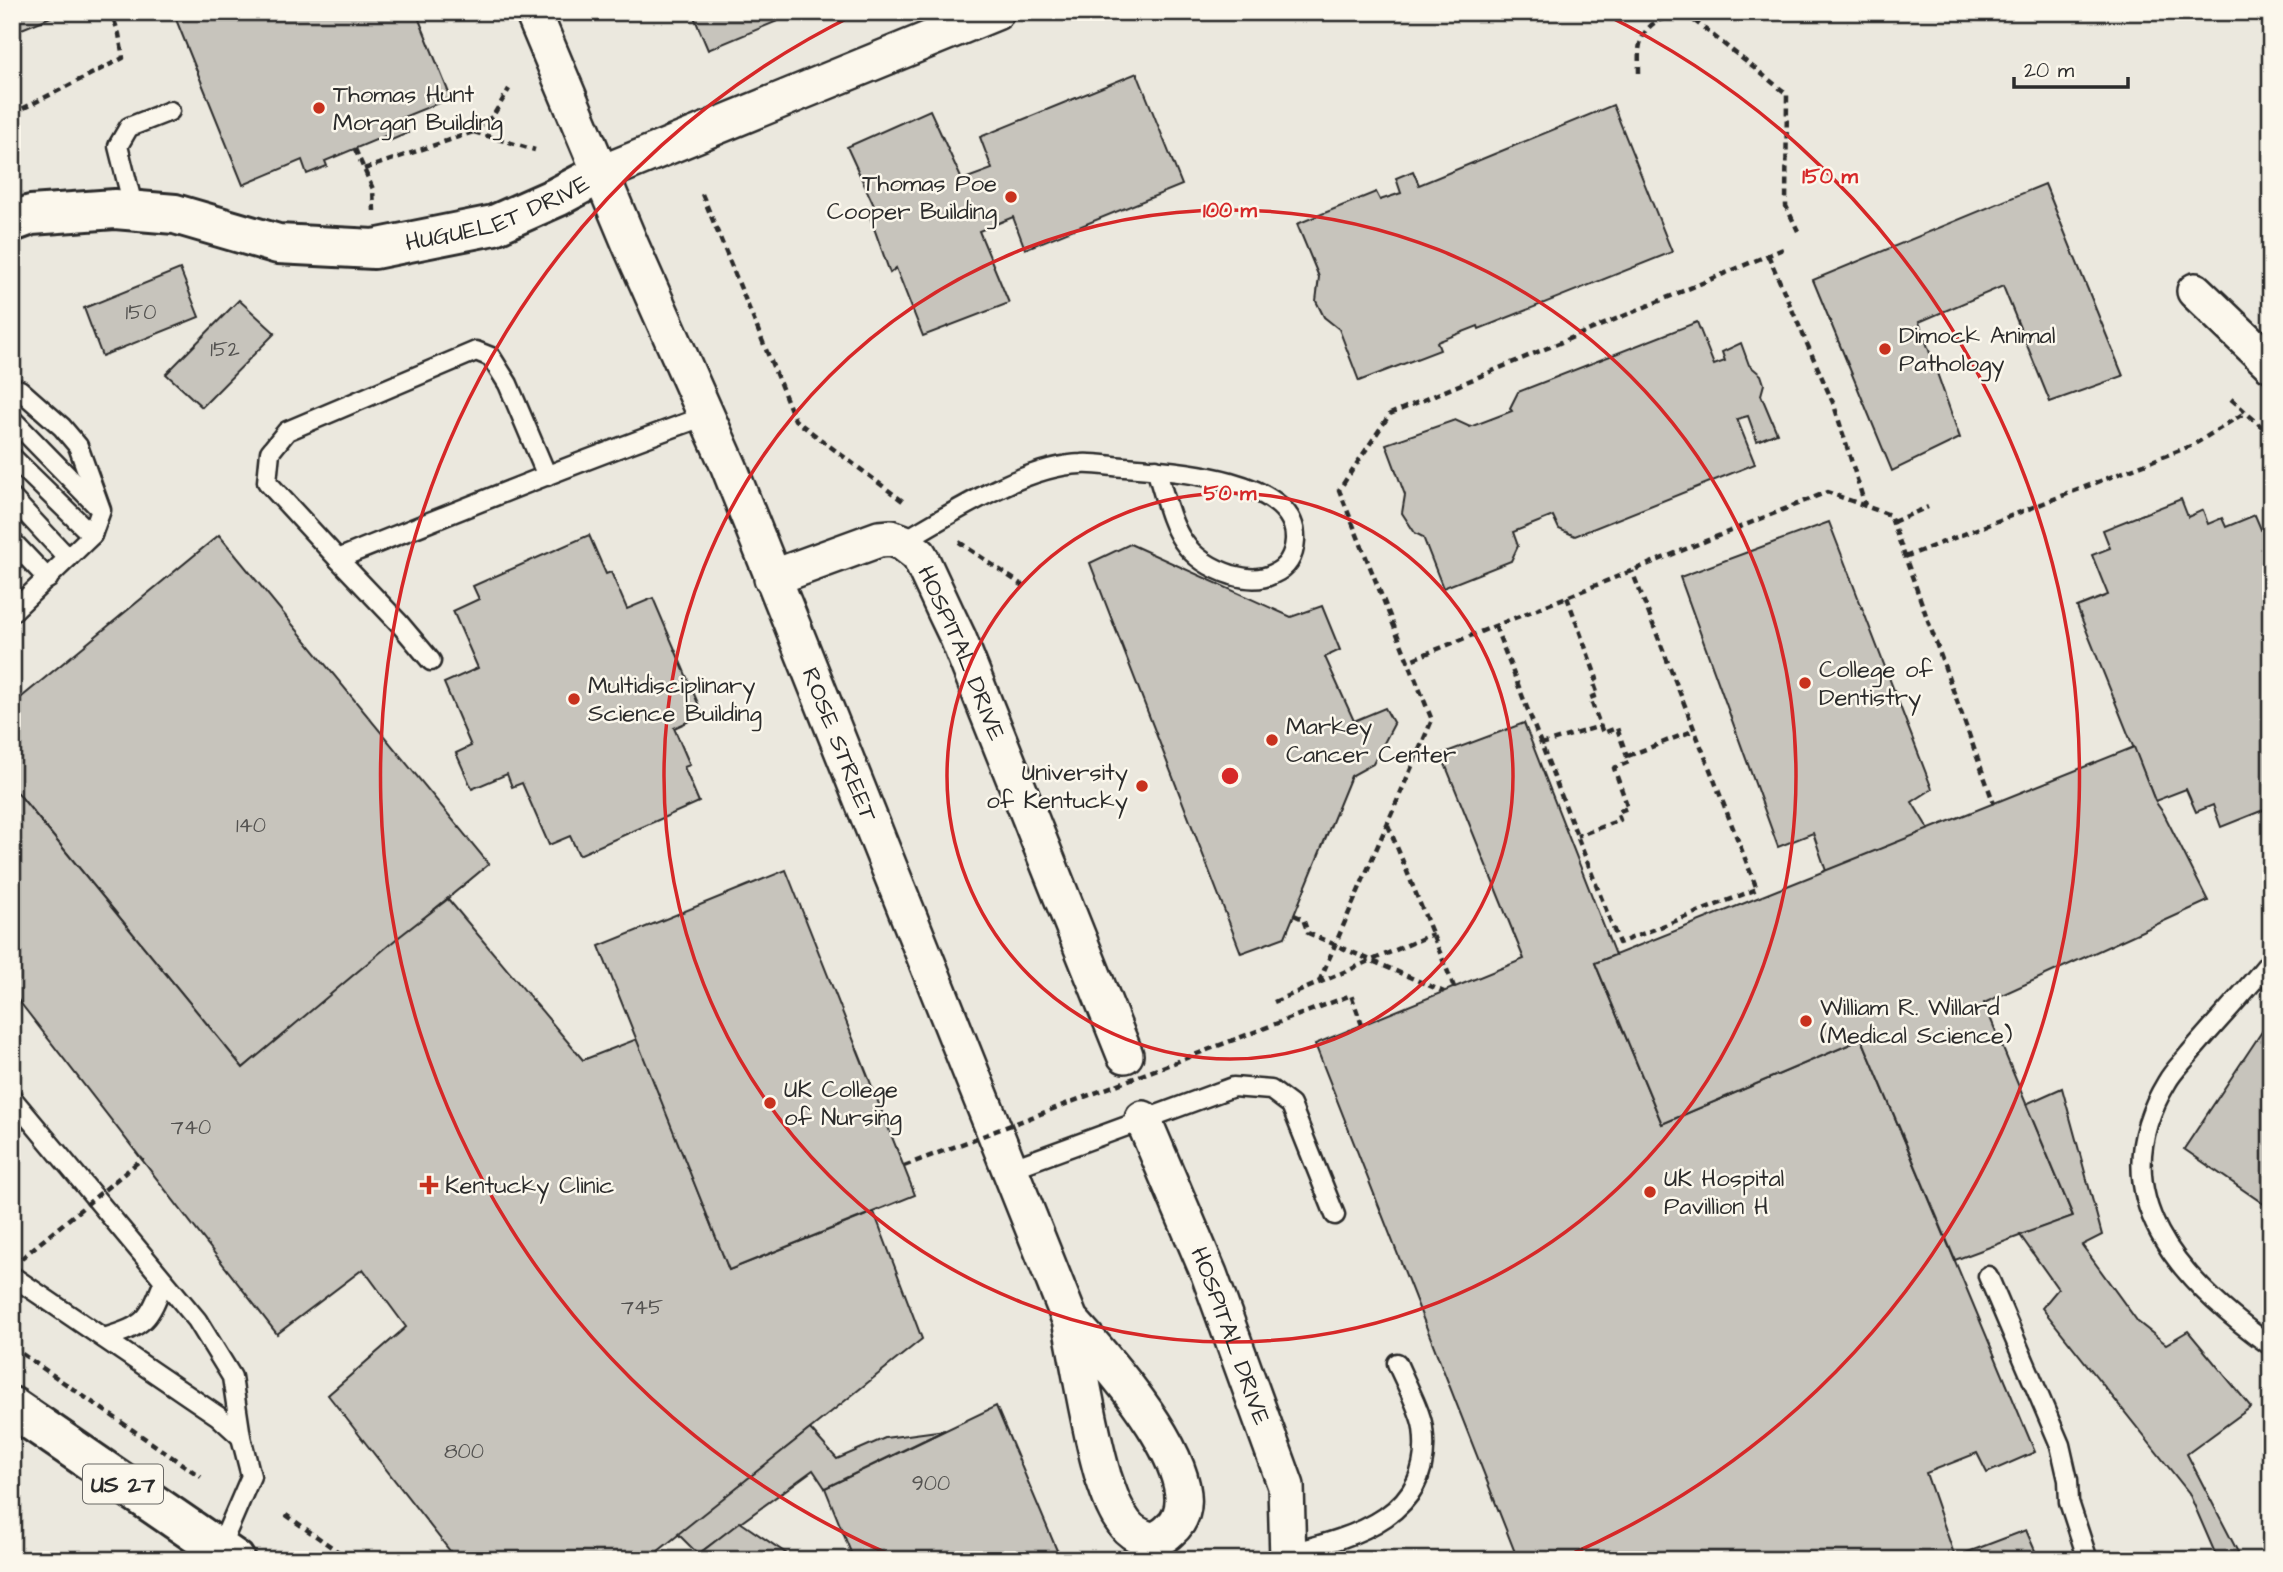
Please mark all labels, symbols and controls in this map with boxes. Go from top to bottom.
scale bar [2014,46,2127,90]
text: 20 m [2024,56,2075,85]
place label: Thomas Hunt Morgan Building [333,78,503,141]
marker: Thomas Hunt Morgan Building [311,100,327,116]
text: 150 m [1802,162,1858,191]
street label: HUGUELET DRIVE [403,167,596,260]
place label: Thomas Poe Cooper Building [827,167,997,230]
marker: Thomas Poe Cooper Building [1003,189,1019,205]
text: 100 m [1203,196,1258,225]
house number: 150 [126,298,156,327]
place label: Dimock Animal Pathology [1899,319,2056,382]
house number: 152 [210,335,240,364]
marker: Dimock Animal Pathology [1877,341,1893,357]
text: 50 m [1204,479,1257,508]
street label: HOSPITAL DRIVE [908,560,1013,746]
place label: College of Dentistry [1819,653,1933,716]
street label: ROSE STREET [793,662,885,827]
place label: Multidisciplinary Science Building [588,669,762,732]
marker: College of Dentistry [1797,675,1813,691]
marker: Multidisciplinary Science Building [566,691,582,707]
place label: Markey Cancer Center [1286,710,1456,772]
marker: Markey Cancer Center [1264,732,1280,748]
place label: University of Kentucky [986,756,1128,819]
centre of rings [1218,764,1242,788]
marker: University of Kentucky [1134,778,1150,794]
house number: 140 [236,811,266,840]
place label: William R. Willard (Medical Science) [1820,991,2013,1053]
marker: William R. Willard (Medical Science) [1798,1013,1814,1029]
place label: UK College of Nursing [784,1073,902,1136]
marker: UK College of Nursing [762,1095,778,1111]
house number: 740 [171,1113,211,1142]
place label: UK Hospital Pavillion H [1664,1162,1784,1224]
place label: Kentucky Clinic [445,1169,614,1204]
marker: Kentucky Clinic [419,1175,439,1195]
marker: UK Hospital Pavillion H [1642,1184,1658,1200]
street label: HOSPITAL DRIVE [1181,1242,1278,1430]
house number: 745 [621,1293,663,1322]
house number: 800 [444,1437,484,1466]
road number: US 27 [83,1464,163,1504]
house number: 900 [912,1469,950,1498]

